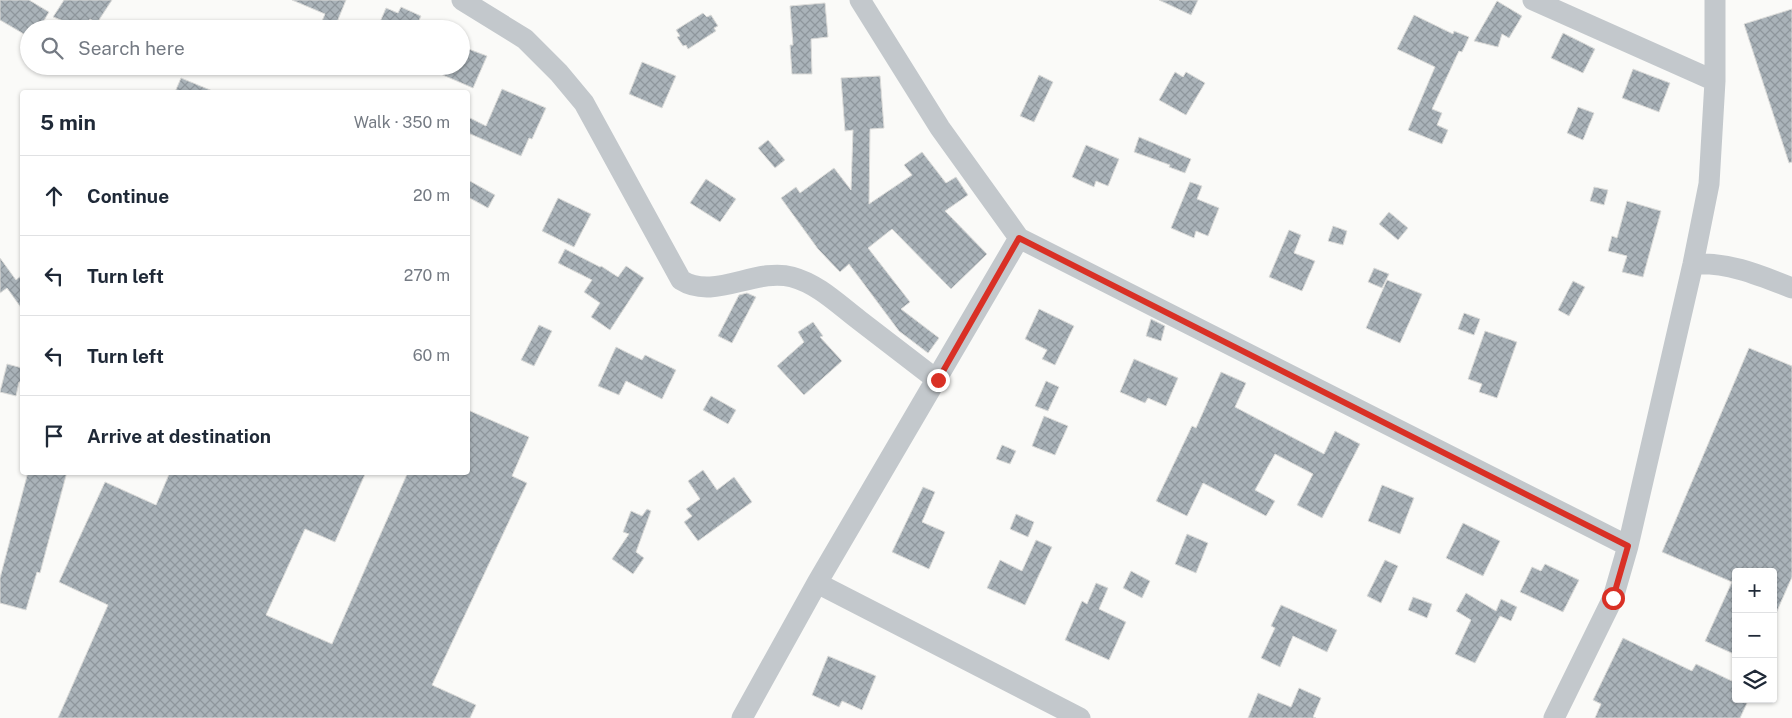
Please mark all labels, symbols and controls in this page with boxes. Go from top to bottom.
search box [20,20,470,75]
icon: search [38,34,66,62]
text: Search here [78,37,185,59]
text: 5 min [40,110,96,135]
text: Walk · 350 m [354,113,450,132]
icon: ahead [40,182,68,210]
text: Continue [87,185,169,207]
text: 20 m [413,186,450,205]
icon: left [40,262,68,290]
text: Turn left [87,265,164,287]
text: 270 m [404,266,450,285]
icon: left [40,342,68,370]
text: Turn left [87,345,164,367]
text: 60 m [413,346,450,365]
route end [927,369,950,392]
icon: arrive [40,422,68,450]
text: Arrive at destination [87,425,271,447]
map controls [1732,568,1777,703]
button: + [1732,568,1777,613]
route start [1602,587,1625,610]
button: − [1732,613,1777,658]
button: layers [1732,658,1777,703]

